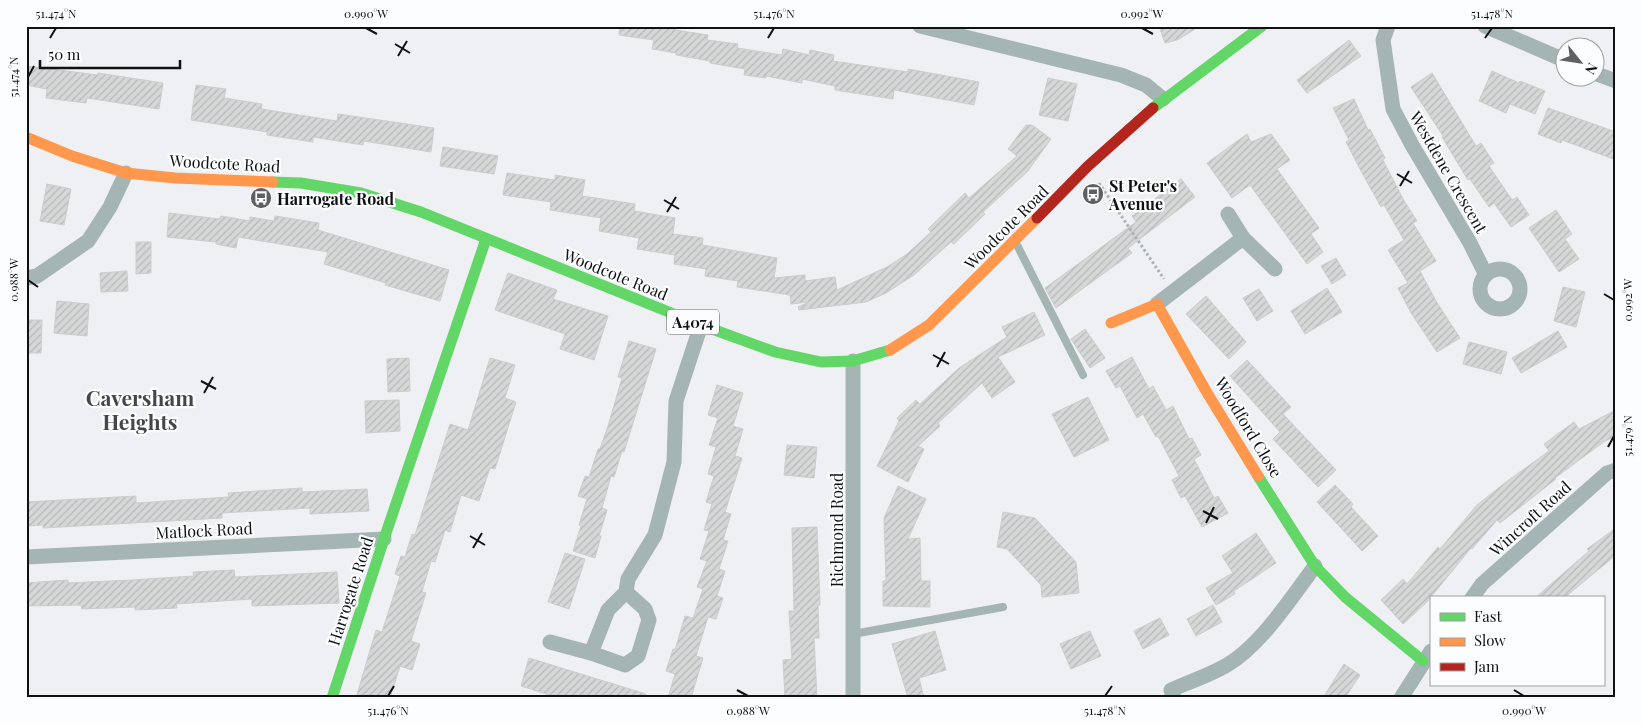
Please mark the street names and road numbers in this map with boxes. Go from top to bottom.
street label: Westdene Crescent [1405,106,1493,237]
street label: Woodcote Road [168,150,281,176]
street label: Woodcote Road [959,180,1053,274]
street label: Woodcote Road [560,243,671,305]
road number: A4074 [667,310,719,334]
street label: Woodford Close [1210,372,1287,481]
street label: Richmond Road [826,473,847,587]
street label: Wincroft Road [1484,476,1575,561]
street label: Matlock Road [155,517,253,543]
street label: Harrogate Road [323,534,377,648]

